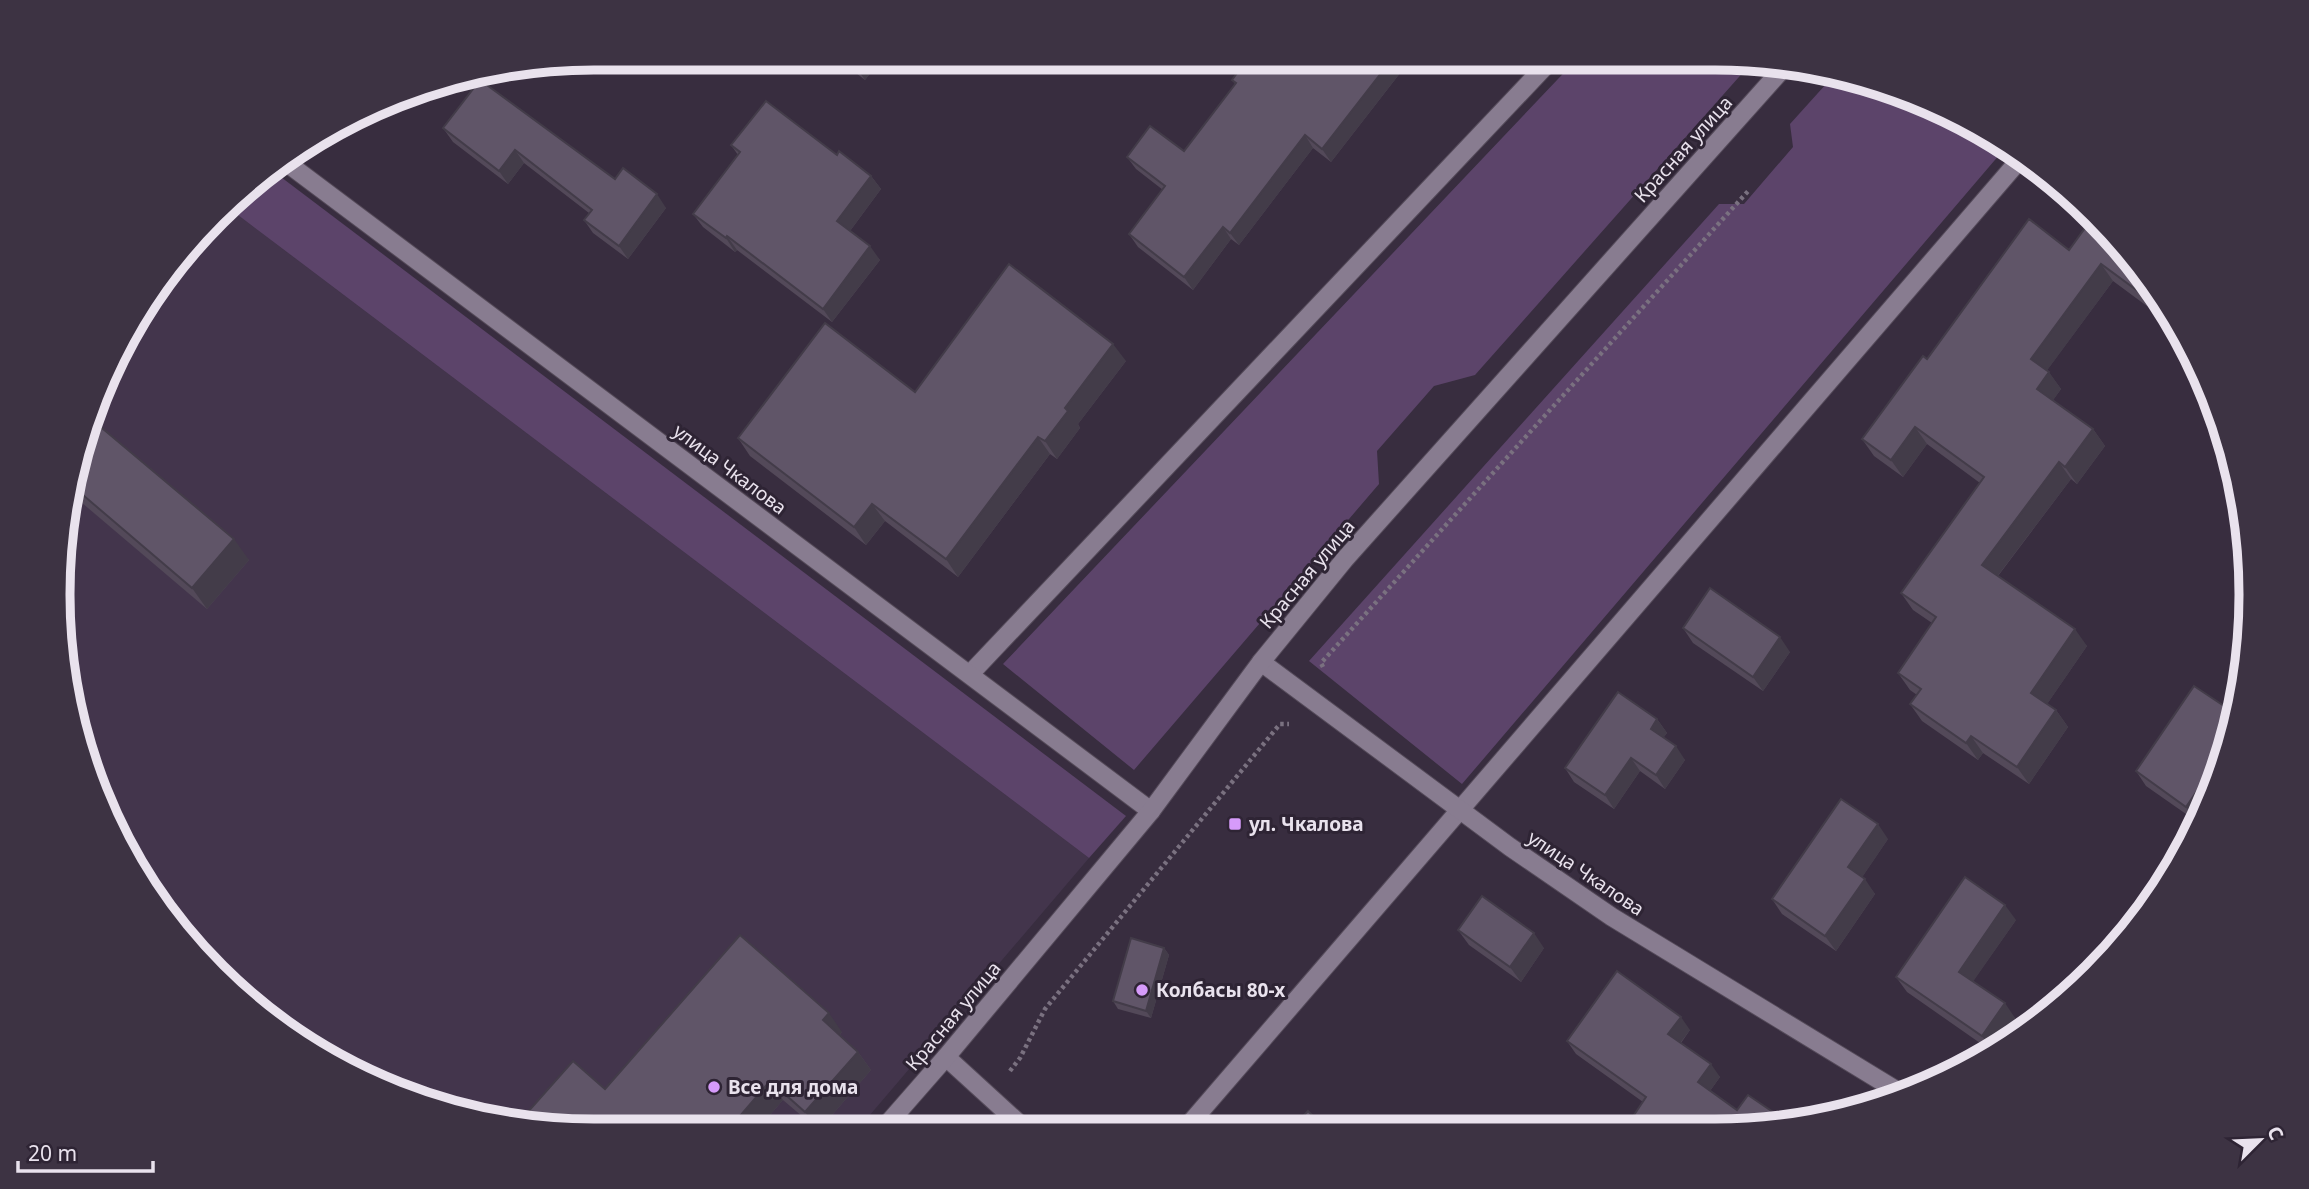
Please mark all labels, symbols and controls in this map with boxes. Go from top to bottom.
street label: Красная улица [1628,90,1738,208]
street label: улица Чкалова [668,418,792,520]
street label: Красная улица [1254,514,1360,634]
place label: ул. Чкалова [1248,811,1364,837]
marker: ул. Чкалова [1227,816,1243,832]
street label: улица Чкалова [1523,824,1649,922]
street label: Красная улица [900,956,1006,1076]
place label: Колбасы 80-х [1156,977,1285,1003]
marker: Колбасы 80-х [1134,982,1150,998]
place label: Все для дома [728,1074,858,1100]
marker: Все для дома [706,1079,722,1095]
north arrow [2225,1105,2295,1175]
text: С [2261,1122,2290,1144]
scale bar [18,1130,152,1174]
text: 20 m [28,1139,77,1167]

